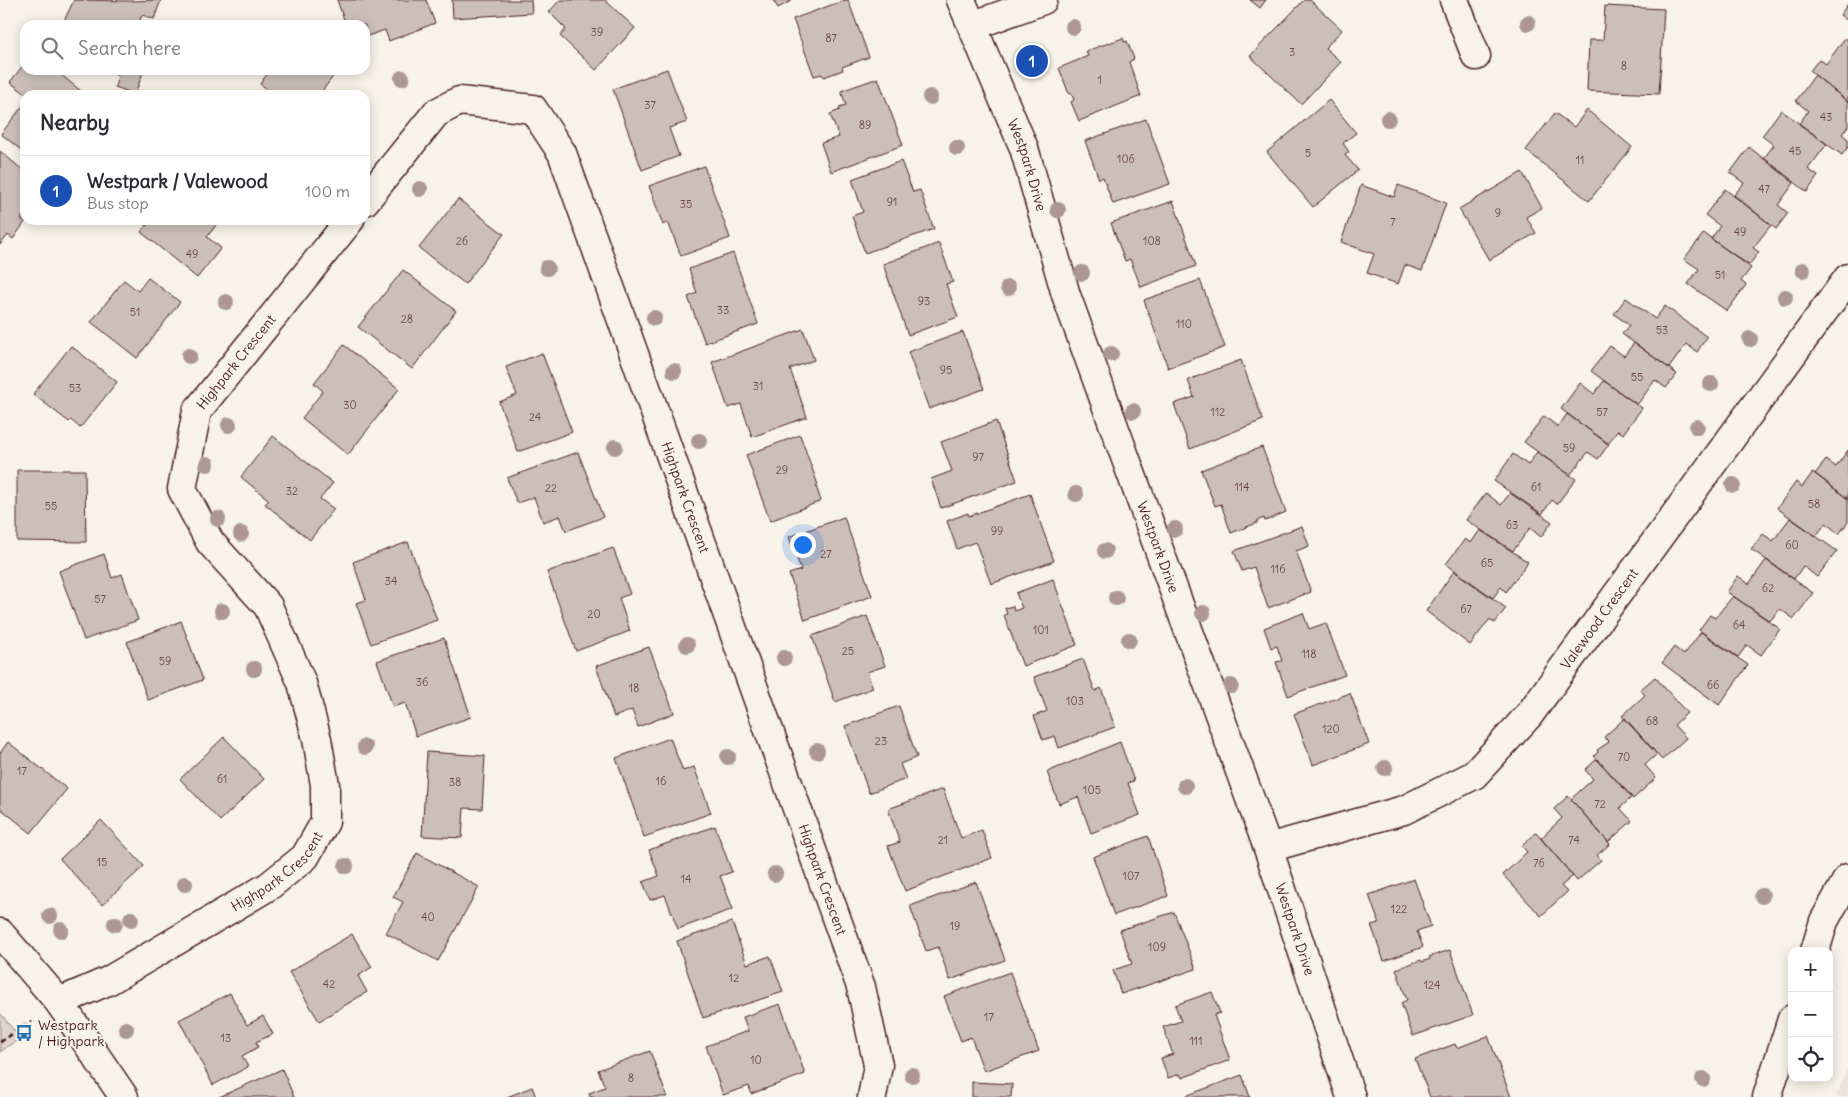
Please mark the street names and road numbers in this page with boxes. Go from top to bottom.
street label: Westpark Drive [1004,116,1051,213]
street label: Highpark Crescent [193,311,280,413]
street label: Highpark Crescent [657,439,714,556]
street label: Westpark Drive [1133,499,1183,595]
street label: Valewood Crescent [1556,564,1642,673]
street label: Highpark Crescent [794,822,851,938]
street label: Highpark Crescent [228,828,327,915]
street label: Westpark Drive [1271,881,1319,978]

